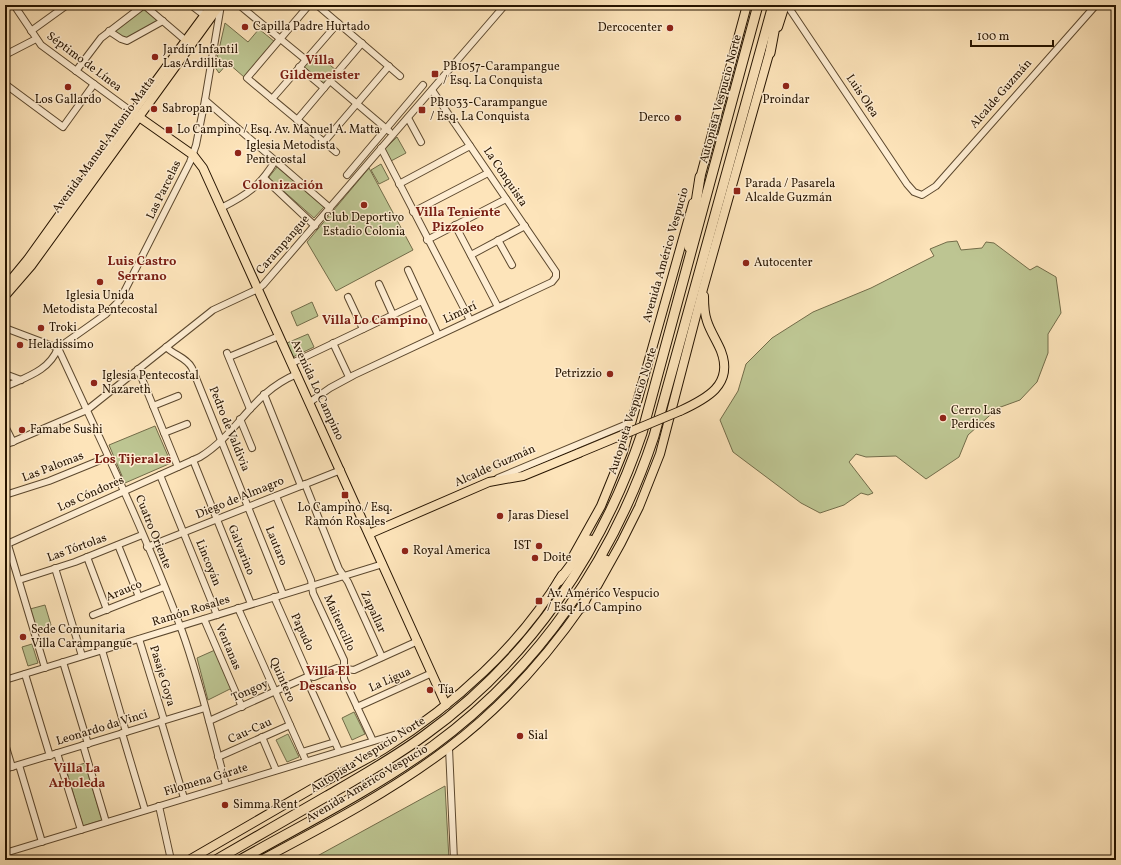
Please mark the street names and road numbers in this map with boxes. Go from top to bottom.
street label: Séptimo de Línea [43,28,125,96]
street label: Autopista Vespucio Norte [696,33,746,165]
street label: Alcalde Guzmán [966,56,1036,132]
street label: Luis Olea [842,71,882,121]
street label: Avenida Manuel Antonio Matta [49,73,159,217]
street label: La Conquista [479,144,531,210]
street label: Las Parcelas [143,158,185,222]
street label: Avenida Américo Vespucio [639,186,693,324]
street label: Carampangue [253,212,314,278]
street label: Limarí [440,298,480,328]
street label: Avenida Lo Campino [287,337,347,443]
street label: Autopista Vespucio Norte [605,345,661,477]
street label: Pedro de Valdivia [205,384,253,474]
street label: Alcalde Guzmán [452,441,538,491]
street label: Las Palomas [20,448,86,486]
street label: Los Cóndores [55,472,127,516]
street label: Diego de Almagro [193,473,287,523]
street label: Cuatro Oriente [131,493,175,572]
street label: Galvarino [224,523,258,577]
street label: Lautaro [261,524,291,568]
street label: Las Tórtolas [45,530,109,566]
street label: Lincoyán [191,537,225,589]
street label: Arauco [103,576,145,606]
street label: Zapallar [356,588,390,636]
street label: Ramón Rosales [150,592,232,630]
street label: Maitencillo [319,592,359,654]
street label: Papudo [286,611,318,653]
street label: Ventanas [211,622,245,672]
street label: Pasaje Goya [145,644,179,709]
street label: Quintero [265,655,299,705]
street label: La Ligua [367,664,414,696]
street label: Tongoy [229,676,271,706]
street label: Leonardo da Vinci [54,706,150,749]
street label: Autopista Vespucio Norte [307,713,429,797]
street label: Cau-Cau [226,714,275,748]
street label: Avenida Américo Vespucio [303,741,431,827]
street label: Filomena Gárate [162,760,250,800]

